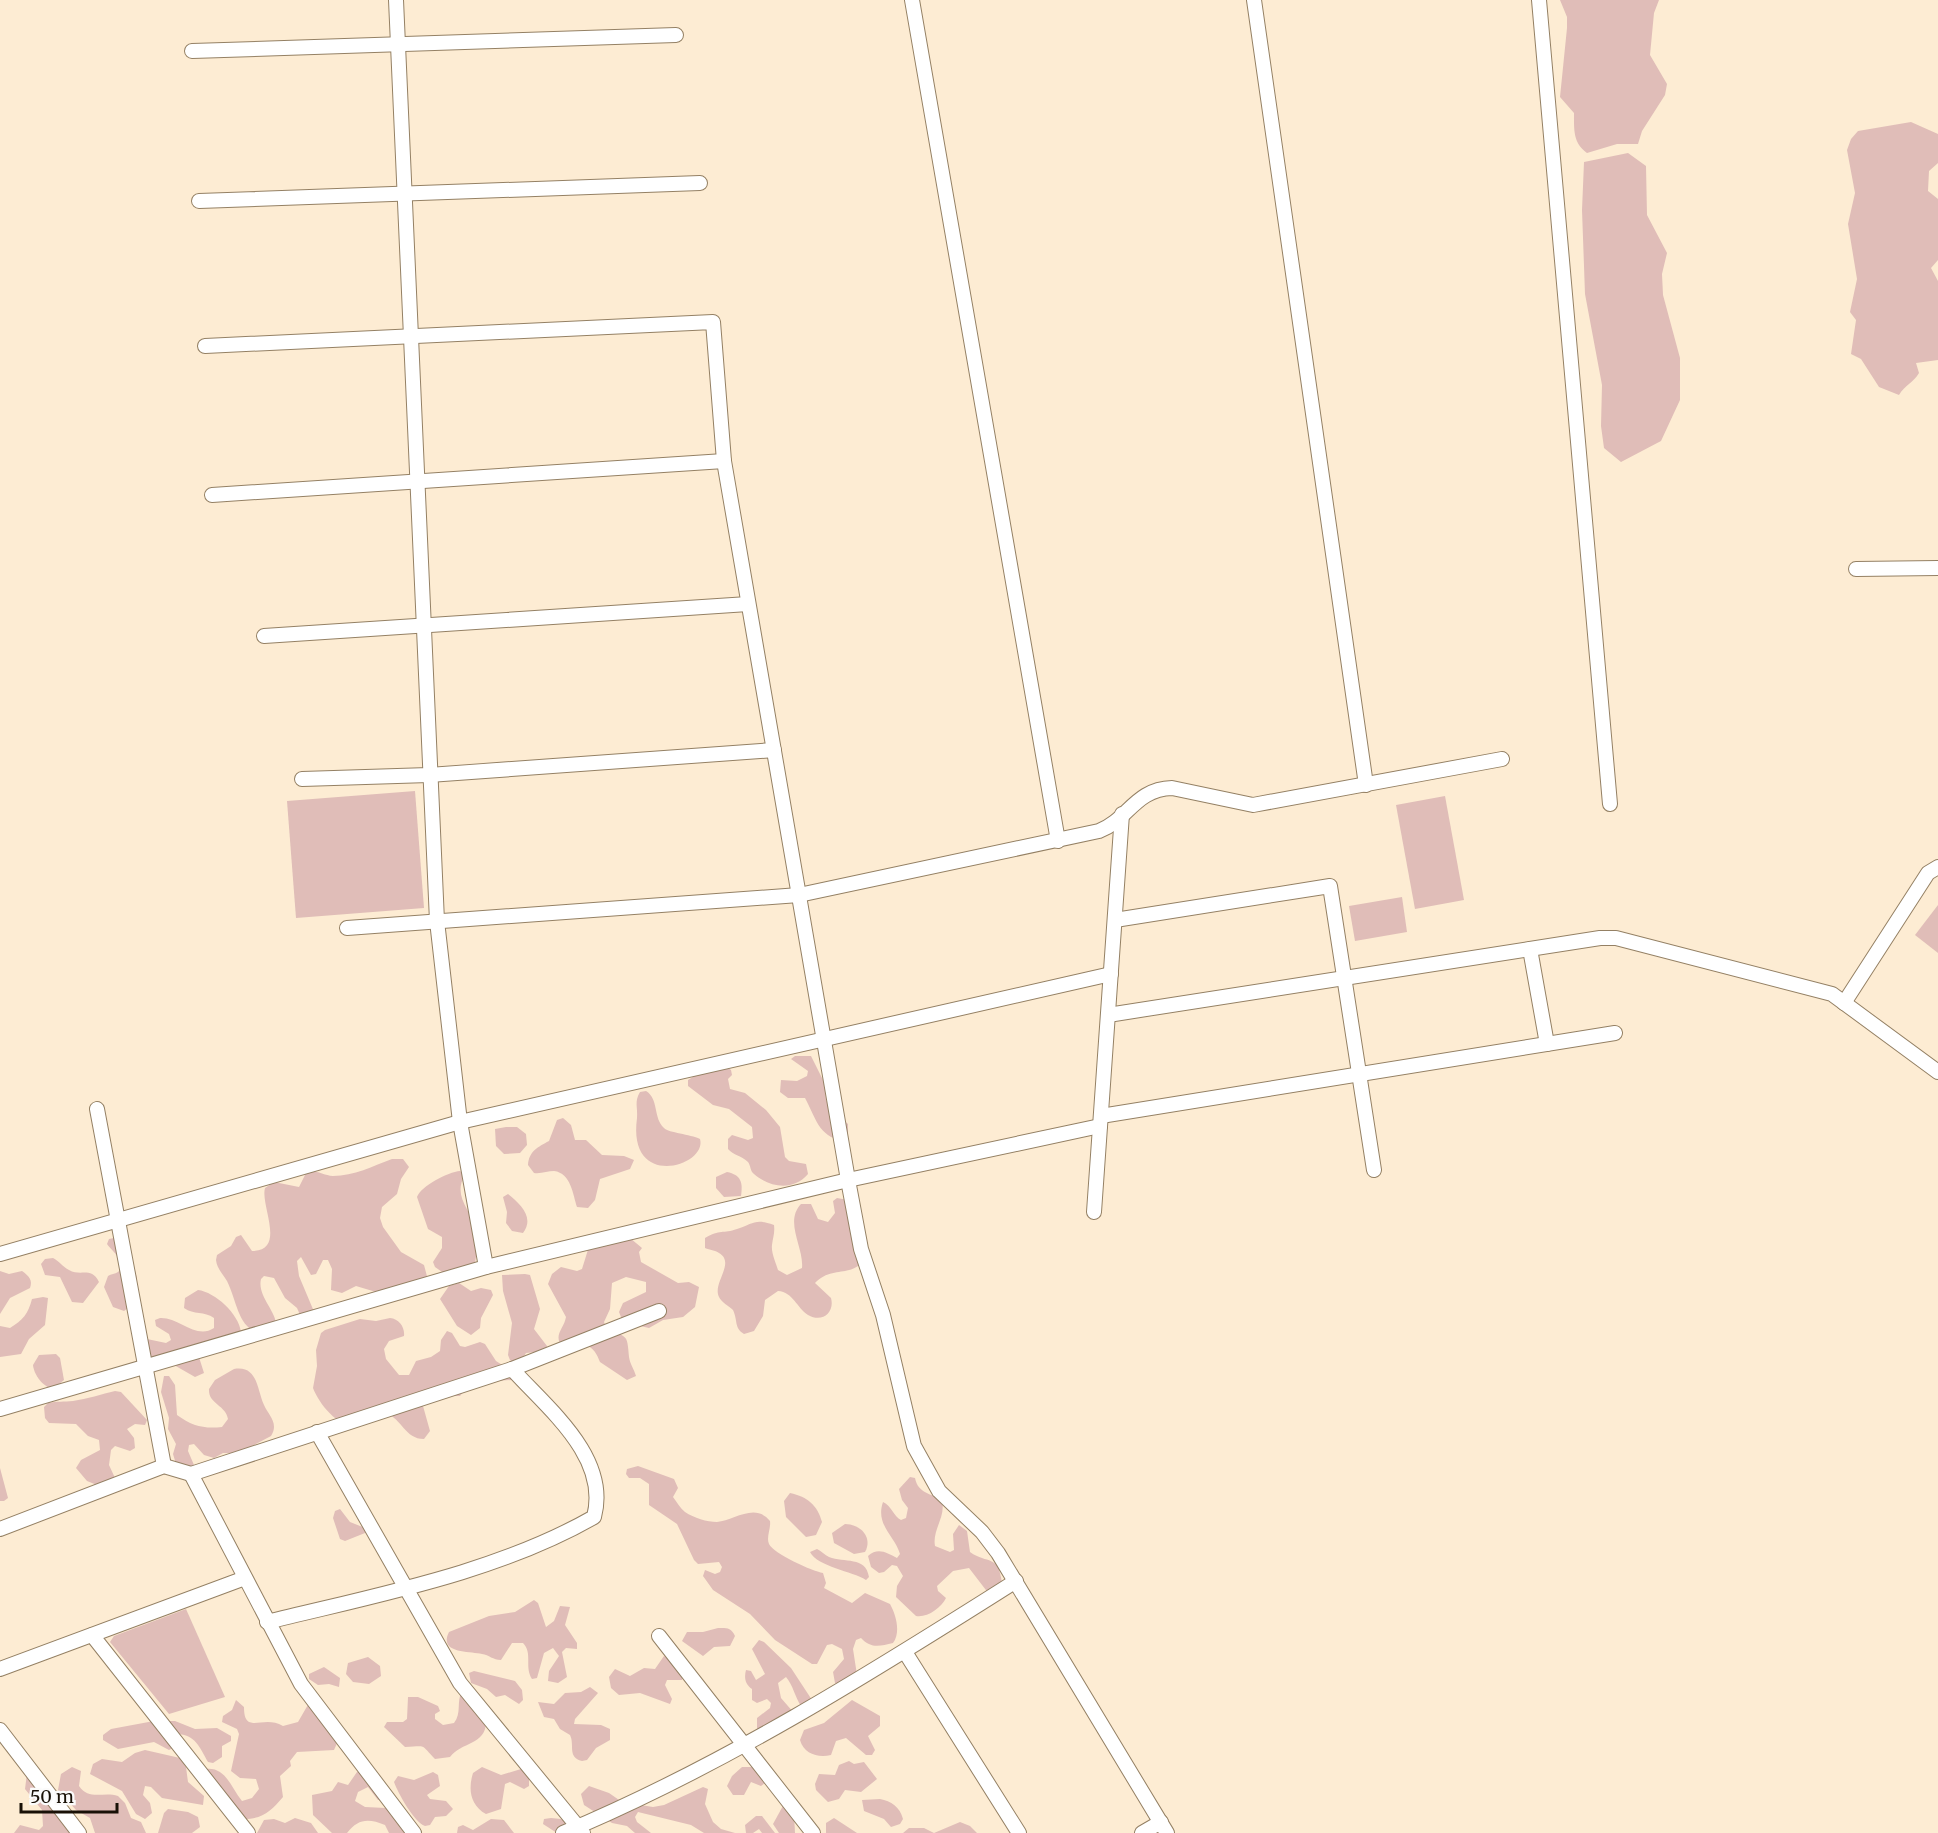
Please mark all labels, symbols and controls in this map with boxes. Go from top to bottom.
scale bar [21,1776,117,1814]
text: 50 m [30,1785,74,1808]

